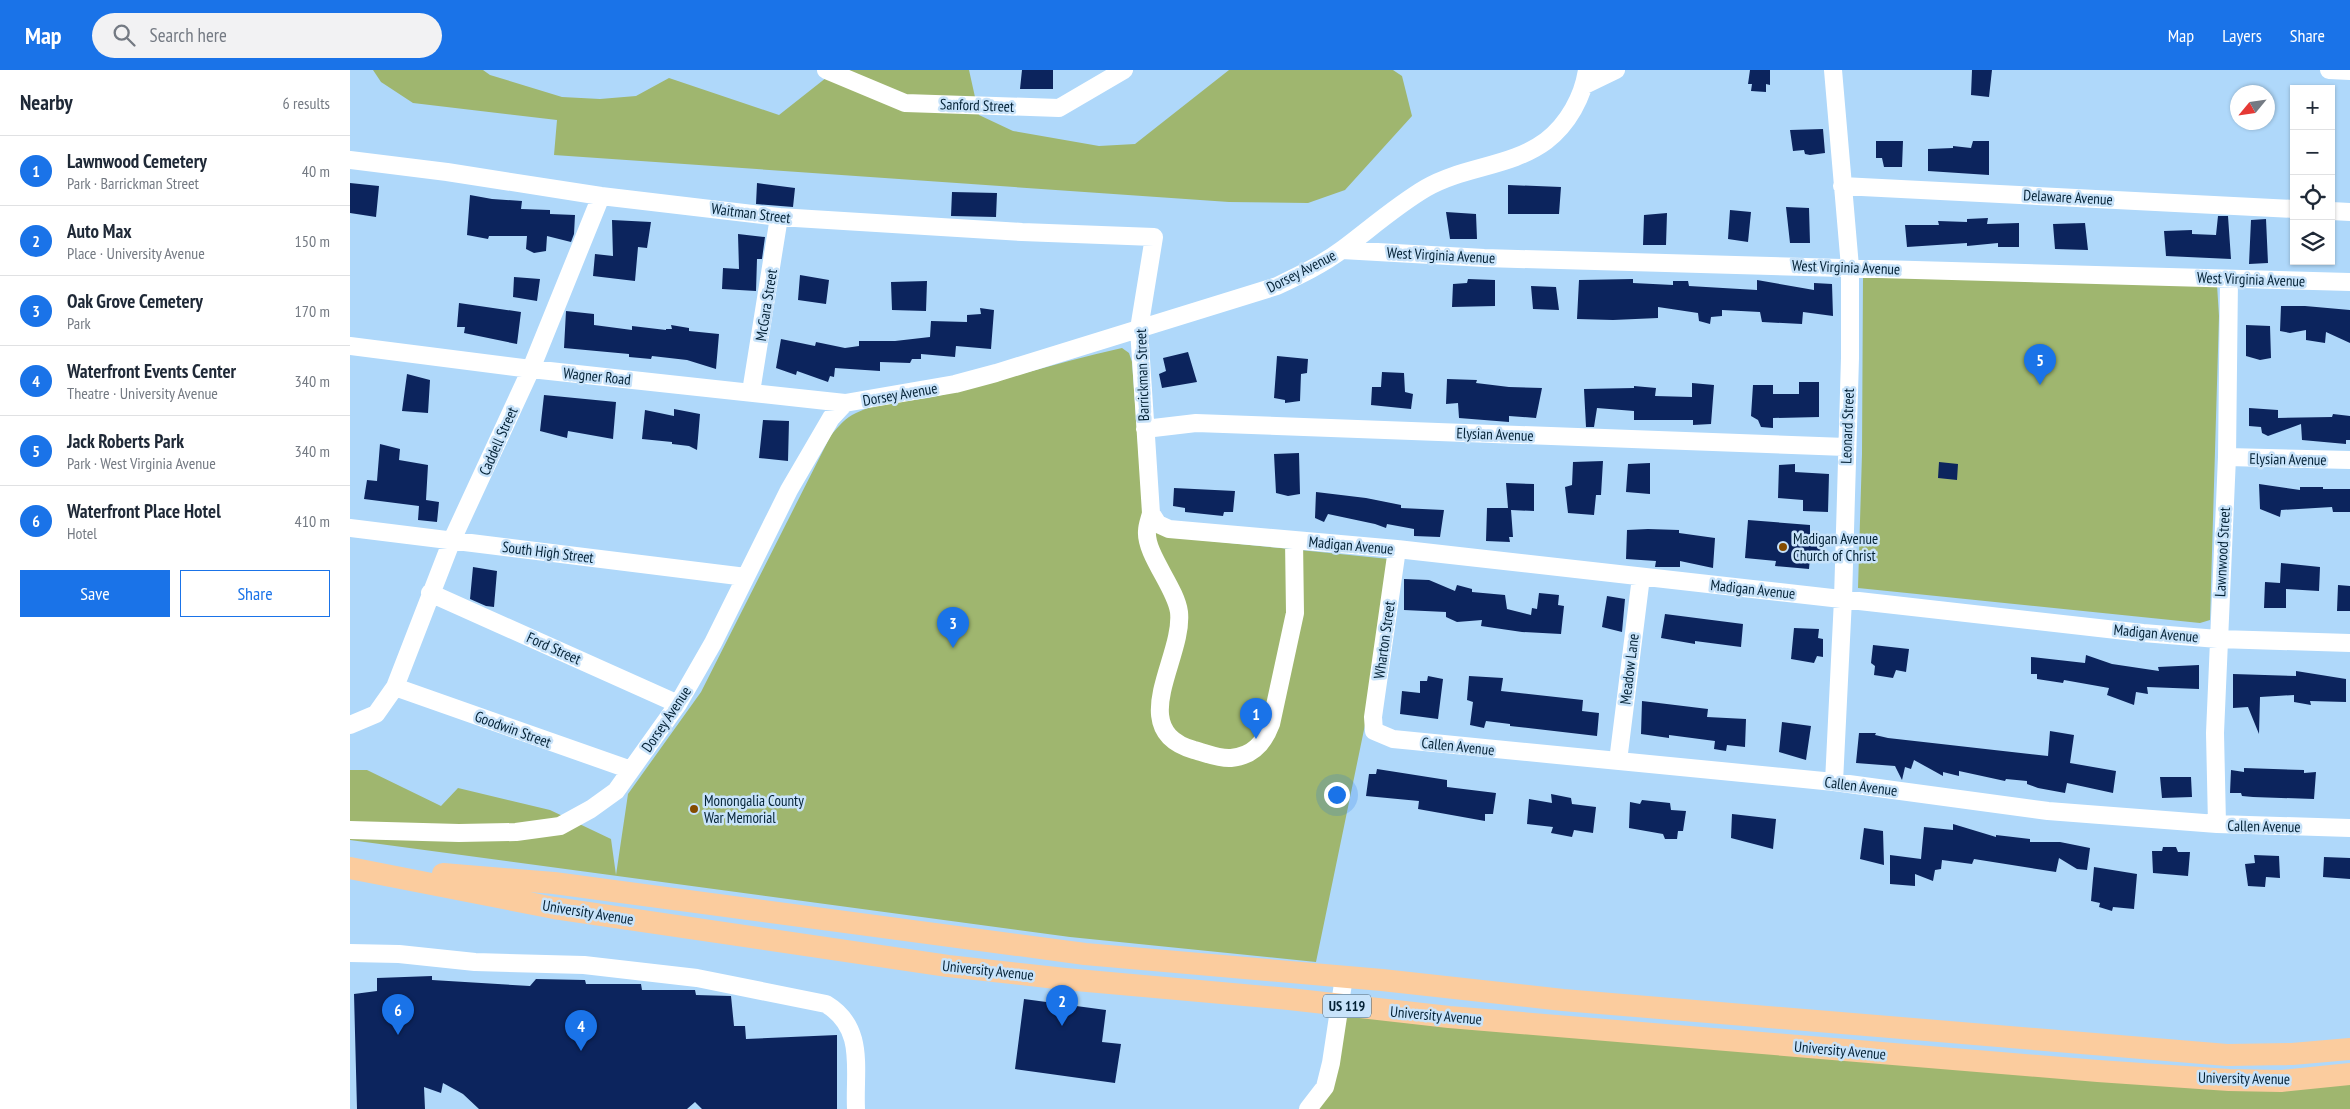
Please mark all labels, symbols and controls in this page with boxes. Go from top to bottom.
search box [92,13,442,58]
text: Map [25,20,62,51]
icon: search [110,21,138,49]
text: Search here [150,23,227,47]
text: Map [2168,24,2194,47]
text: Layers [2222,24,2262,47]
text: Share [2290,24,2325,47]
north arrow [2230,85,2275,130]
map controls [2290,85,2335,265]
button: + [2290,85,2335,130]
text: Nearby [20,89,73,116]
text: 6 results [283,93,330,113]
street label: Sanford Street [940,94,1014,116]
button: − [2290,130,2335,175]
text: Lawnwood Cemetery [67,149,207,173]
text: 1 [32,161,40,181]
text: 40 m [302,161,330,181]
text: Park · Barrickman Street [67,173,199,193]
button: locate [2290,175,2335,220]
street label: Delaware Avenue [2023,185,2113,209]
street label: Waitman Street [710,199,792,227]
text: Auto Max [67,219,132,243]
button: layers [2290,220,2335,265]
text: 2 [32,231,40,251]
text: 150 m [295,231,330,251]
text: Place · University Avenue [67,243,205,263]
street label: West Virginia Avenue [1386,243,1496,267]
street label: Dorsey Avenue [1263,245,1339,297]
street label: West Virginia Avenue [1792,256,1900,278]
street label: McGara Street [751,268,781,342]
street label: West Virginia Avenue [2197,268,2305,290]
text: Oak Grove Cemetery [67,289,203,313]
text: 3 [32,301,40,321]
text: 170 m [295,301,330,321]
text: Park [67,313,91,333]
street label: Barrickman Street [1131,329,1153,421]
pin: 5 [2024,344,2056,385]
text: Waterfront Events Center [67,359,236,383]
street label: Wagner Road [562,363,632,389]
text: 4 [32,371,40,391]
text: 340 m [295,371,330,391]
street label: Dorsey Avenue [861,378,939,410]
text: Theatre · University Avenue [67,383,218,403]
street label: Leonard Street [1836,388,1858,464]
street label: Caddell Street [474,404,522,478]
street label: Elysian Avenue [1456,423,1534,445]
text: Jack Roberts Park [67,429,184,453]
text: 5 [32,441,40,461]
text: 340 m [295,441,330,461]
street label: Elysian Avenue [2249,449,2327,469]
text: Park · West Virginia Avenue [67,453,216,473]
text: Waterfront Place Hotel [67,499,221,523]
street label: Lawnwood Street [2210,507,2234,597]
text: 6 [32,511,40,531]
text: 410 m [295,511,330,531]
text: Hotel [67,523,97,543]
place label: Madigan Avenue Church of Christ [1793,529,1878,565]
street label: Madigan Avenue [1308,532,1394,558]
street label: South High Street [501,537,595,567]
marker: Madigan Avenue Church of Christ [1777,541,1789,553]
button: Save [20,570,170,617]
button: Share [180,570,330,617]
street label: Madigan Avenue [1710,575,1796,603]
street label: Wharton Street [1369,600,1399,680]
pin: 3 [937,607,969,648]
street label: Madigan Avenue [2113,620,2199,646]
street label: Ford Street [524,628,584,668]
street label: Meadow Lane [1615,633,1643,705]
street label: Dorsey Avenue [637,682,695,756]
pin: 1 [1240,698,1272,739]
street label: Goodwin Street [472,706,554,752]
street label: Callen Avenue [1421,733,1495,759]
street label: Callen Avenue [1824,772,1898,800]
your location [1324,782,1350,808]
place label: Monongalia County War Memorial [704,791,804,827]
marker: Monongalia County War Memorial [688,803,700,815]
street label: Callen Avenue [2227,816,2301,836]
street label: University Avenue [541,895,635,929]
street label: University Avenue [941,956,1035,984]
pin: 2 [1046,985,1078,1026]
pin: 6 [382,994,414,1035]
road number: US 119 [1323,994,1371,1018]
street label: University Avenue [1389,1002,1483,1028]
pin: 4 [565,1010,597,1051]
street label: University Avenue [1793,1037,1887,1063]
street label: University Avenue [2198,1068,2290,1088]

